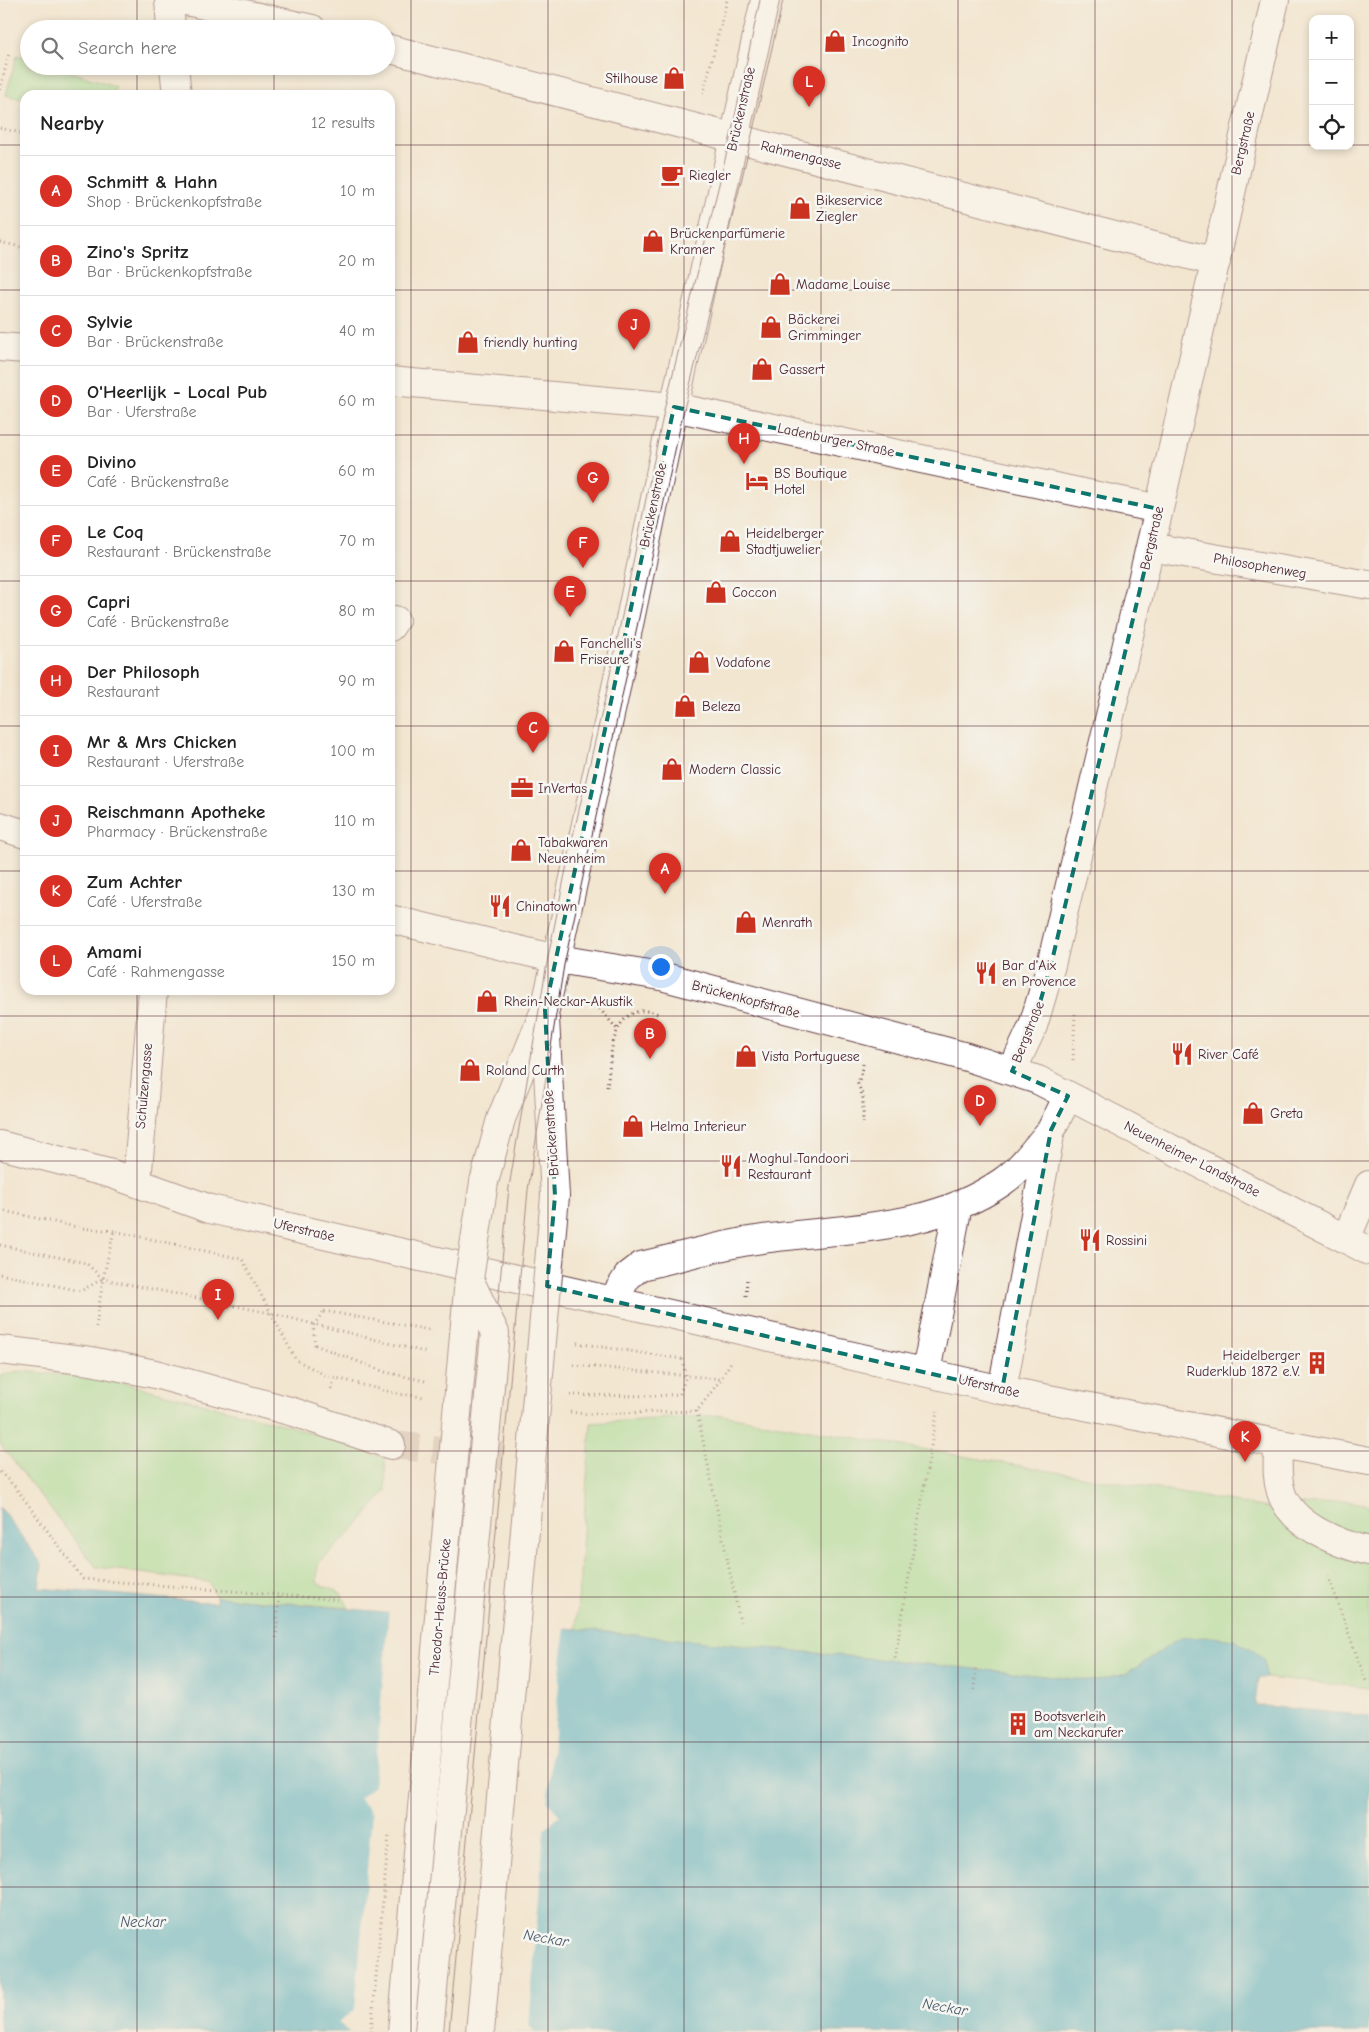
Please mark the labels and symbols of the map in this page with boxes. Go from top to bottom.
shop icon: Incognito [822,28,848,54]
place label: Incognito [852,33,909,50]
shop icon: Stilhouse [661,65,687,91]
street label: Brückenstraße [723,65,759,153]
pin: L [793,66,825,107]
place label: Stilhouse [605,70,658,87]
street label: Bergstraße [1227,109,1259,177]
street label: Rahmengasse [759,137,843,173]
cafe icon: Riegler [659,162,685,188]
place label: Riegler [689,167,731,184]
place label: Bikeservice Ziegler [816,192,883,225]
shop icon: Bikeservice Ziegler [787,195,813,221]
place label: Brückenparfümerie Kramer [670,225,785,258]
shop icon: Brückenparfümerie Kramer [640,228,666,254]
shop icon: Madame Louise [767,271,793,297]
place label: Madame Louise [796,276,890,293]
pin: J [618,309,650,350]
place label: Bäckerei Grimminger [788,311,861,344]
shop icon: Bäckerei Grimminger [758,314,784,340]
shop icon: friendly hunting [455,329,481,355]
place label: friendly hunting [483,334,578,351]
shop icon: Gassert [749,356,775,382]
place label: Gassert [779,361,825,378]
street label: Ladenburger Straße [776,419,896,461]
pin: H [728,423,760,464]
street label: Brückenstraße [636,461,670,549]
pin: G [577,462,609,503]
place label: BS Boutique Hotel [774,465,847,498]
hotel icon: BS Boutique Hotel [744,468,770,494]
street label: Bergstraße [1136,504,1168,572]
place label: Heidelberger Stadtjuwelier [746,525,824,558]
pin: F [567,527,599,568]
shop icon: Heidelberger Stadtjuwelier [717,528,743,554]
street label: Philosophenweg [1212,549,1308,583]
pin: E [554,576,586,617]
shop icon: Coccon [703,579,729,605]
place label: Coccon [732,584,777,601]
place label: Fanchelli's Friseure [580,635,642,668]
shop icon: Fanchelli's Friseure [551,638,577,664]
shop icon: Vodafone [686,649,712,675]
place label: Vodafone [716,654,771,671]
shop icon: Beleza [672,693,698,719]
place label: Beleza [702,698,741,715]
pin: C [517,712,549,753]
shop icon: Modern Classic [659,756,685,782]
place label: Modern Classic [689,761,781,778]
office icon: InVertas [509,775,535,801]
place label: InVertas [538,780,587,797]
place label: Tabakwaren Neuenheim [538,834,608,867]
shop icon: Tabakwaren Neuenheim [508,837,534,863]
pin: A [649,853,681,894]
restaurant icon: Chinatown [487,893,513,919]
place label: Chinatown [516,898,577,915]
shop icon: Menrath [733,909,759,935]
place label: Menrath [762,914,813,931]
your location [648,954,674,980]
place label: Bar d'Aix en Provence [1002,957,1076,990]
restaurant icon: Bar d'Aix en Provence [973,960,999,986]
street label: Brückenkopfstraße [690,976,802,1022]
shop icon: Rhein-Neckar-Akustik [474,988,500,1014]
place label: Rhein-Neckar-Akustik [504,993,633,1010]
street label: Bergstraße [1008,999,1048,1065]
pin: B [634,1018,666,1059]
restaurant icon: River Café [1169,1041,1195,1067]
street label: Schulzengasse [132,1042,156,1130]
shop icon: Vista Portuguese [733,1043,759,1069]
place label: River Café [1198,1046,1259,1063]
place label: Vista Portuguese [762,1048,860,1065]
shop icon: Roland Curth [457,1057,483,1083]
place label: Roland Curth [486,1062,565,1079]
pin: D [964,1085,996,1126]
street label: Brückenstraße [540,1089,562,1177]
shop icon: Greta [1240,1100,1266,1126]
place label: Greta [1270,1105,1303,1122]
shop icon: Helma Interieur [620,1113,646,1139]
street label: Neuenheimer Landstraße [1121,1117,1263,1201]
place label: Helma Interieur [650,1118,746,1135]
place label: Moghul Tandoori Restaurant [748,1150,849,1183]
restaurant icon: Moghul Tandoori Restaurant [718,1153,744,1179]
street label: Uferstraße [272,1215,336,1245]
restaurant icon: Rossini [1077,1227,1103,1253]
place label: Rossini [1106,1232,1147,1249]
pin: I [202,1279,234,1320]
place label: Heidelberger Ruderklub 1872 e.V. [1187,1347,1300,1380]
building icon: Heidelberger Ruderklub 1872 e.V. [1304,1350,1330,1376]
street label: Uferstraße [957,1371,1021,1401]
pin: K [1229,1421,1261,1462]
street label: Theodor-Heuss-Brücke [426,1538,454,1676]
place label: Bootsverleih am Neckarufer [1034,1708,1124,1741]
building icon: Bootsverleih am Neckarufer [1005,1711,1031,1737]
water label: Neckar [120,1913,167,1931]
water label: Neckar [522,1925,571,1951]
water label: Neckar [921,1994,970,2020]

